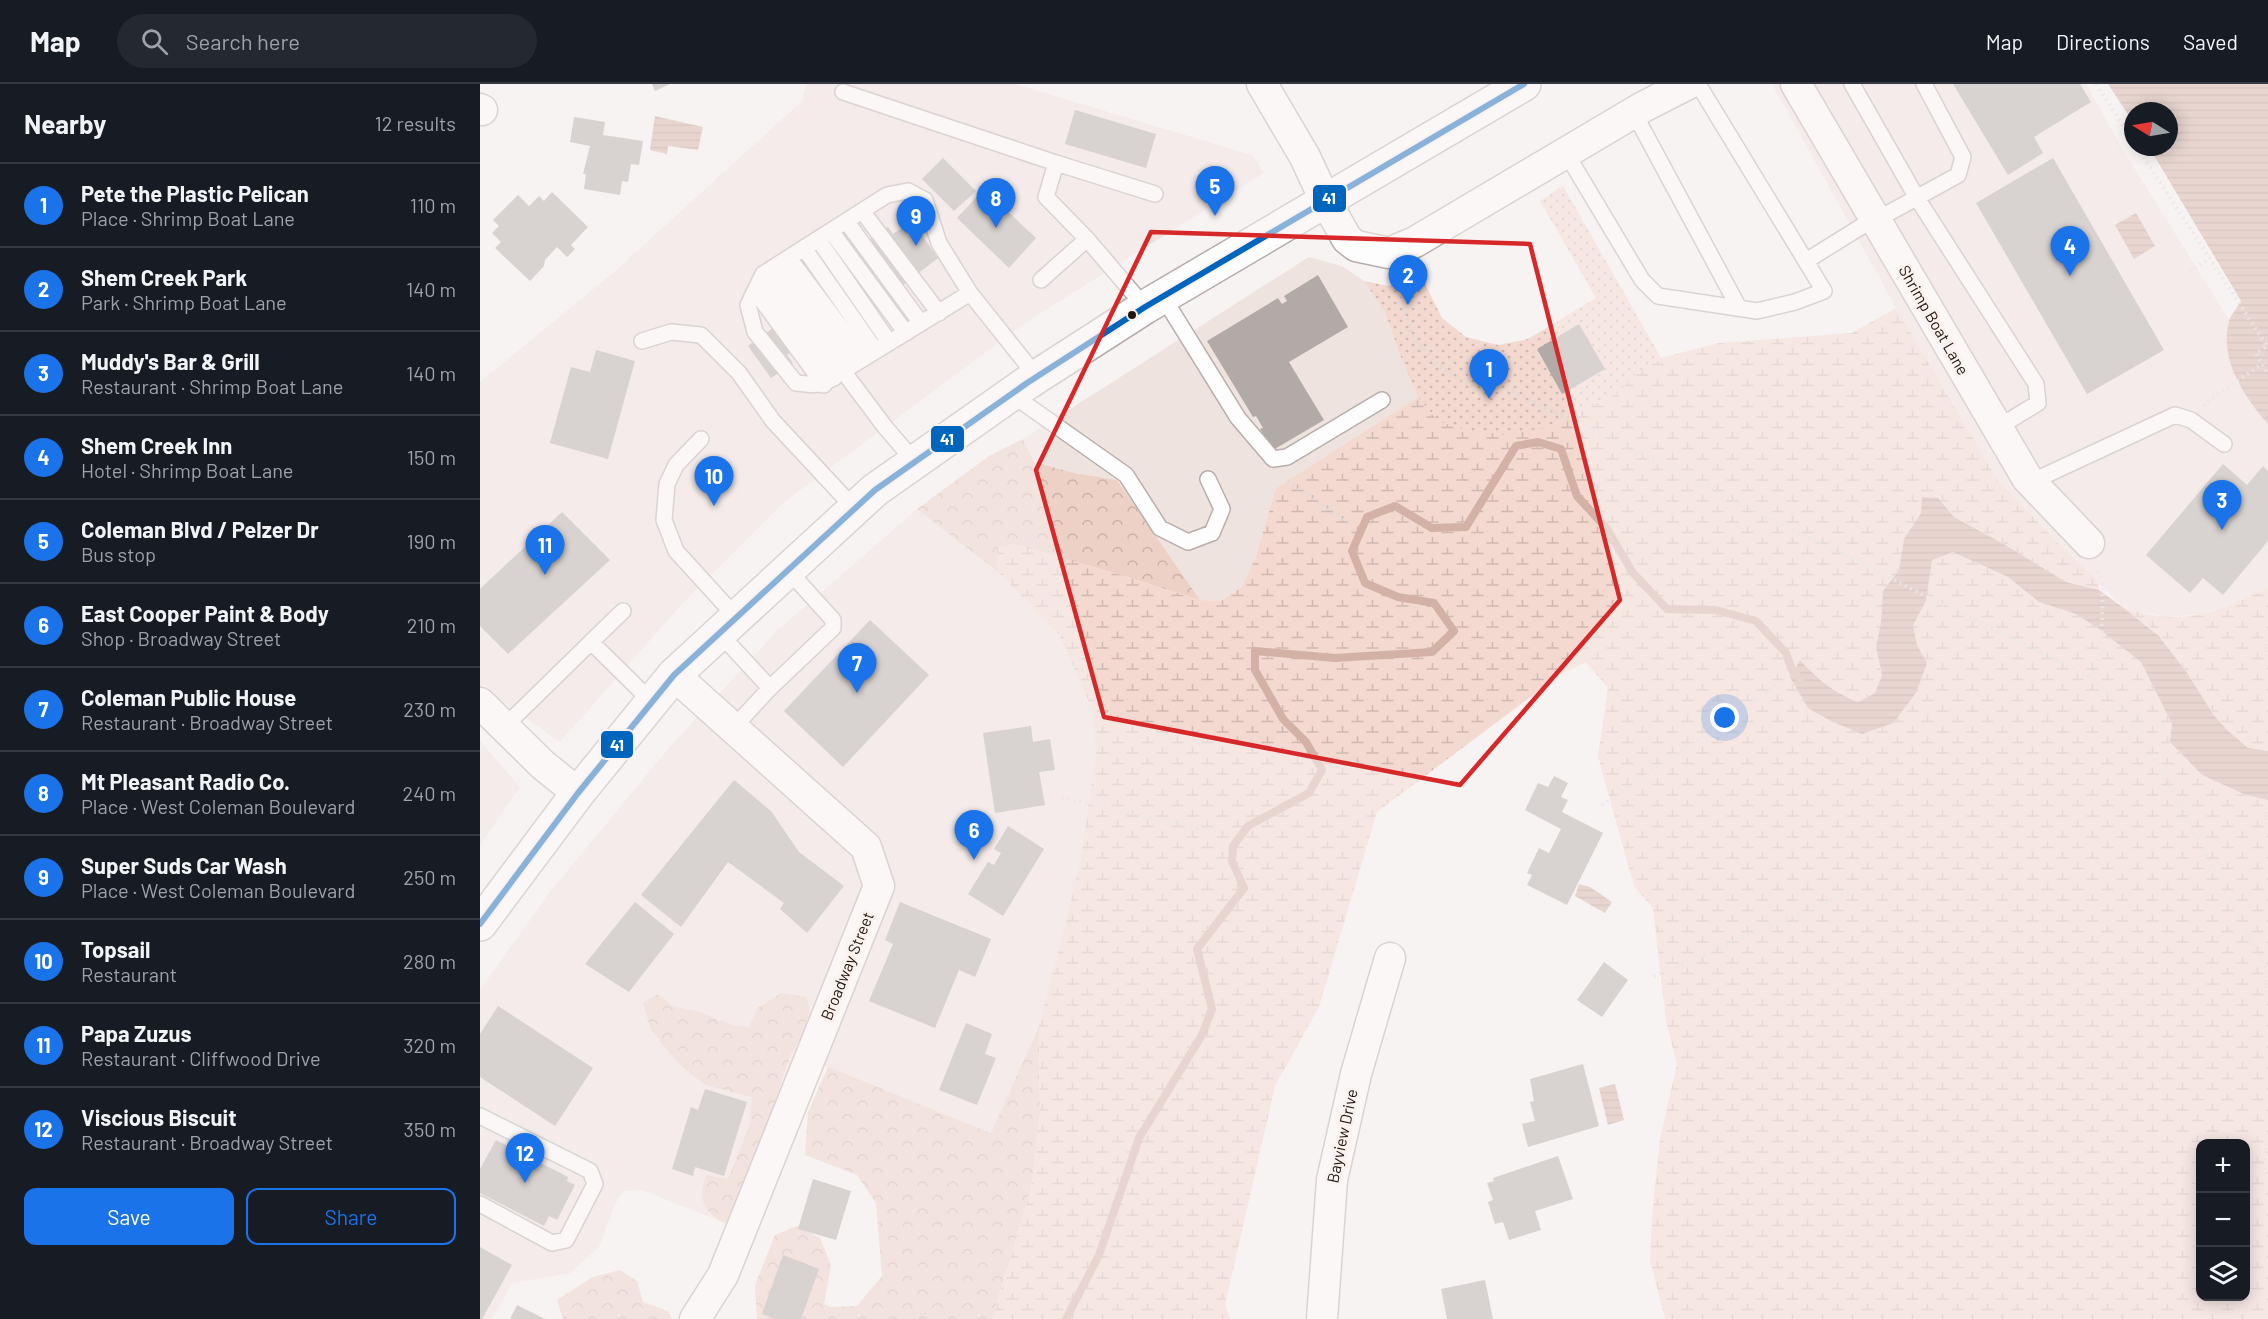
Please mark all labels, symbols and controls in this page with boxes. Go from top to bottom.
search box [117,14,537,68]
text: Map [30,24,81,58]
icon: search [138,25,171,58]
text: Search here [186,28,300,54]
text: Map [1986,29,2023,54]
text: Directions [2056,29,2150,54]
text: Saved [2183,29,2238,54]
north arrow [2124,102,2178,156]
text: Nearby [24,108,106,139]
text: 12 results [375,111,456,135]
pin: 5 [1196,166,1234,216]
pin: 8 [976,178,1016,228]
text: Pete the Plastic Pelican [81,180,309,206]
line badge: 41 [1312,184,1347,213]
text: 41 [1322,188,1336,207]
text: 1 [40,193,47,217]
text: 110 m [410,193,456,217]
pin: 9 [896,196,936,246]
text: Place · Shrimp Boat Lane [81,206,295,230]
pin: 4 [2050,226,2090,276]
pin: 2 [1388,256,1428,305]
street label: Shrimp Boat Lane [1895,262,1973,378]
text: Shem Creek Park [81,264,247,290]
text: 2 [38,277,49,301]
text: 140 m [406,277,456,301]
text: Park · Shrimp Boat Lane [81,290,287,314]
unlabelled marker [1126,309,1138,321]
text: Muddy's Bar & Grill [81,348,260,374]
pin: 1 [1470,350,1508,399]
text: 3 [38,361,49,385]
text: 140 m [406,361,456,385]
text: Restaurant · Shrimp Boat Lane [81,374,343,398]
line badge: 41 [930,425,965,453]
text: 41 [940,429,954,448]
text: Shem Creek Inn [81,432,232,458]
text: 4 [37,445,50,469]
text: 150 m [407,445,456,469]
pin: 10 [694,456,734,506]
text: Hotel · Shrimp Boat Lane [81,458,293,482]
pin: 3 [2202,480,2242,530]
text: Coleman Blvd / Pelzer Dr [81,516,319,542]
pin: 11 [526,526,564,575]
text: 5 [38,529,49,553]
text: 190 m [407,529,456,553]
text: Bus stop [81,542,156,566]
text: East Cooper Paint & Body [81,600,329,626]
text: 6 [38,613,49,637]
text: 210 m [407,613,456,637]
text: Shop · Broadway Street [81,626,281,650]
pin: 7 [838,644,877,693]
text: Coleman Public House [81,684,296,710]
text: 7 [39,697,48,721]
text: 230 m [403,697,456,721]
your location [1710,703,1739,732]
text: Restaurant · Broadway Street [81,710,333,734]
line badge: 41 [600,730,634,759]
text: 41 [610,735,624,754]
text: Mt Pleasant Radio Co. [81,768,290,794]
text: 8 [38,781,49,805]
text: 240 m [402,781,456,805]
text: Place · West Coleman Boulevard [81,794,355,818]
pin: 6 [954,810,994,860]
text: Super Suds Car Wash [81,852,287,878]
text: 9 [38,865,49,889]
text: 250 m [403,865,456,889]
text: Place · West Coleman Boulevard [81,878,355,902]
street label: Broadway Street [816,909,877,1023]
text: Topsail [81,936,150,962]
text: 10 [34,949,53,973]
text: 280 m [403,949,456,973]
text: Restaurant [81,962,177,986]
text: Papa Zuzus [81,1020,192,1046]
text: 11 [36,1033,51,1057]
text: 320 m [403,1033,456,1057]
text: Restaurant · Cliffwood Drive [81,1046,321,1070]
street label: Bayview Drive [1322,1087,1361,1185]
text: Viscious Biscuit [81,1104,237,1130]
text: 12 [34,1117,53,1141]
text: 350 m [404,1117,456,1141]
text: Restaurant · Broadway Street [81,1130,333,1154]
pin: 12 [506,1134,544,1183]
map controls [2196,1139,2250,1301]
button: + [2196,1139,2250,1193]
button: Save [24,1188,234,1245]
button: Share [246,1188,456,1245]
button: − [2196,1193,2250,1247]
button: layers [2196,1247,2250,1301]

